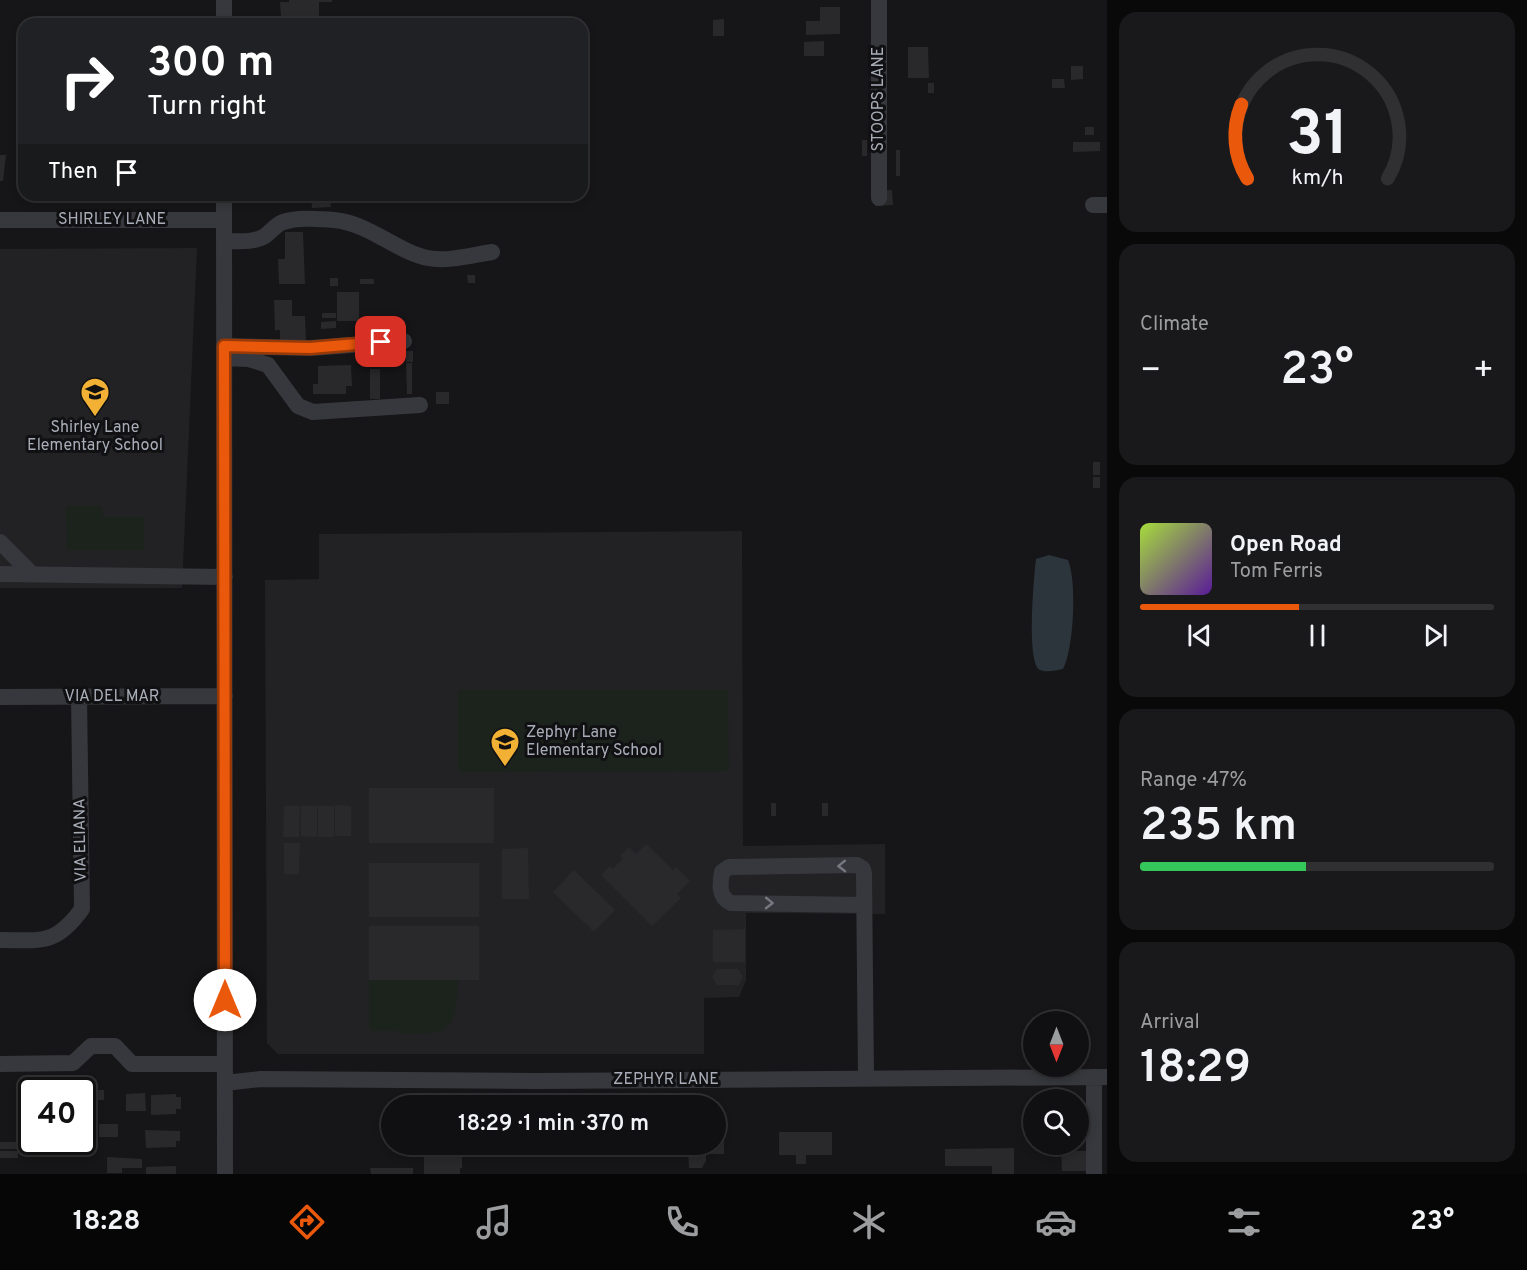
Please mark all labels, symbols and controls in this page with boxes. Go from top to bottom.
text: 300 m [147,38,274,91]
icon: right [48,42,126,120]
street label: STOOPS LANE [869,47,889,151]
text: Turn right [147,90,266,124]
text: 31 [1286,98,1348,177]
icon: arrive [110,156,143,189]
text: Then [48,159,98,186]
text: km/h [1291,166,1343,193]
street label: SHIRLEY LANE [58,210,166,230]
text: Climate [1140,312,1209,338]
pin [355,316,406,367]
icon: arrive [364,325,397,358]
text: 23° [1280,343,1354,400]
text: − [1140,351,1161,393]
text: + [1473,351,1494,393]
school or university icon: Shirley Lane Elementary School [79,376,111,418]
place label: Shirley Lane Elementary School [27,418,163,456]
text: Open Road [1230,532,1342,559]
text: Tom Ferris [1230,559,1323,585]
icon: previous [1183,619,1216,652]
icon: pause [1301,619,1334,652]
icon: next [1419,619,1452,652]
street label: VIA DEL MAR [64,687,160,707]
place label: Zephyr Lane Elementary School [526,723,662,761]
school or university icon: Zephyr Lane Elementary School [489,726,521,768]
text: Range · 47% [1140,768,1247,794]
street label: VIA ELIANA [70,798,92,882]
text: 235 km [1140,799,1297,856]
one-way arrow [837,859,846,872]
one-way arrow [764,897,773,910]
position arrow [193,968,257,1032]
text: Arrival [1140,1010,1200,1036]
north arrow [1023,1011,1089,1077]
map controls [1023,1011,1089,1155]
text: 18:29 [1140,1041,1251,1098]
street label: ZEPHYR LANE [613,1070,719,1090]
speed limit sign: 40 [18,1077,96,1155]
button: search [1023,1089,1089,1155]
text: 18:29 · 1 min · 370 m [458,1111,649,1138]
icon: directions [286,1201,328,1243]
icon: music [473,1201,515,1243]
icon: phone [661,1201,703,1243]
icon: climate [848,1201,890,1243]
icon: car [1035,1201,1077,1243]
icon: filters [1223,1201,1265,1243]
text: 18:28 [73,1205,141,1239]
text: 23° [1410,1205,1454,1239]

